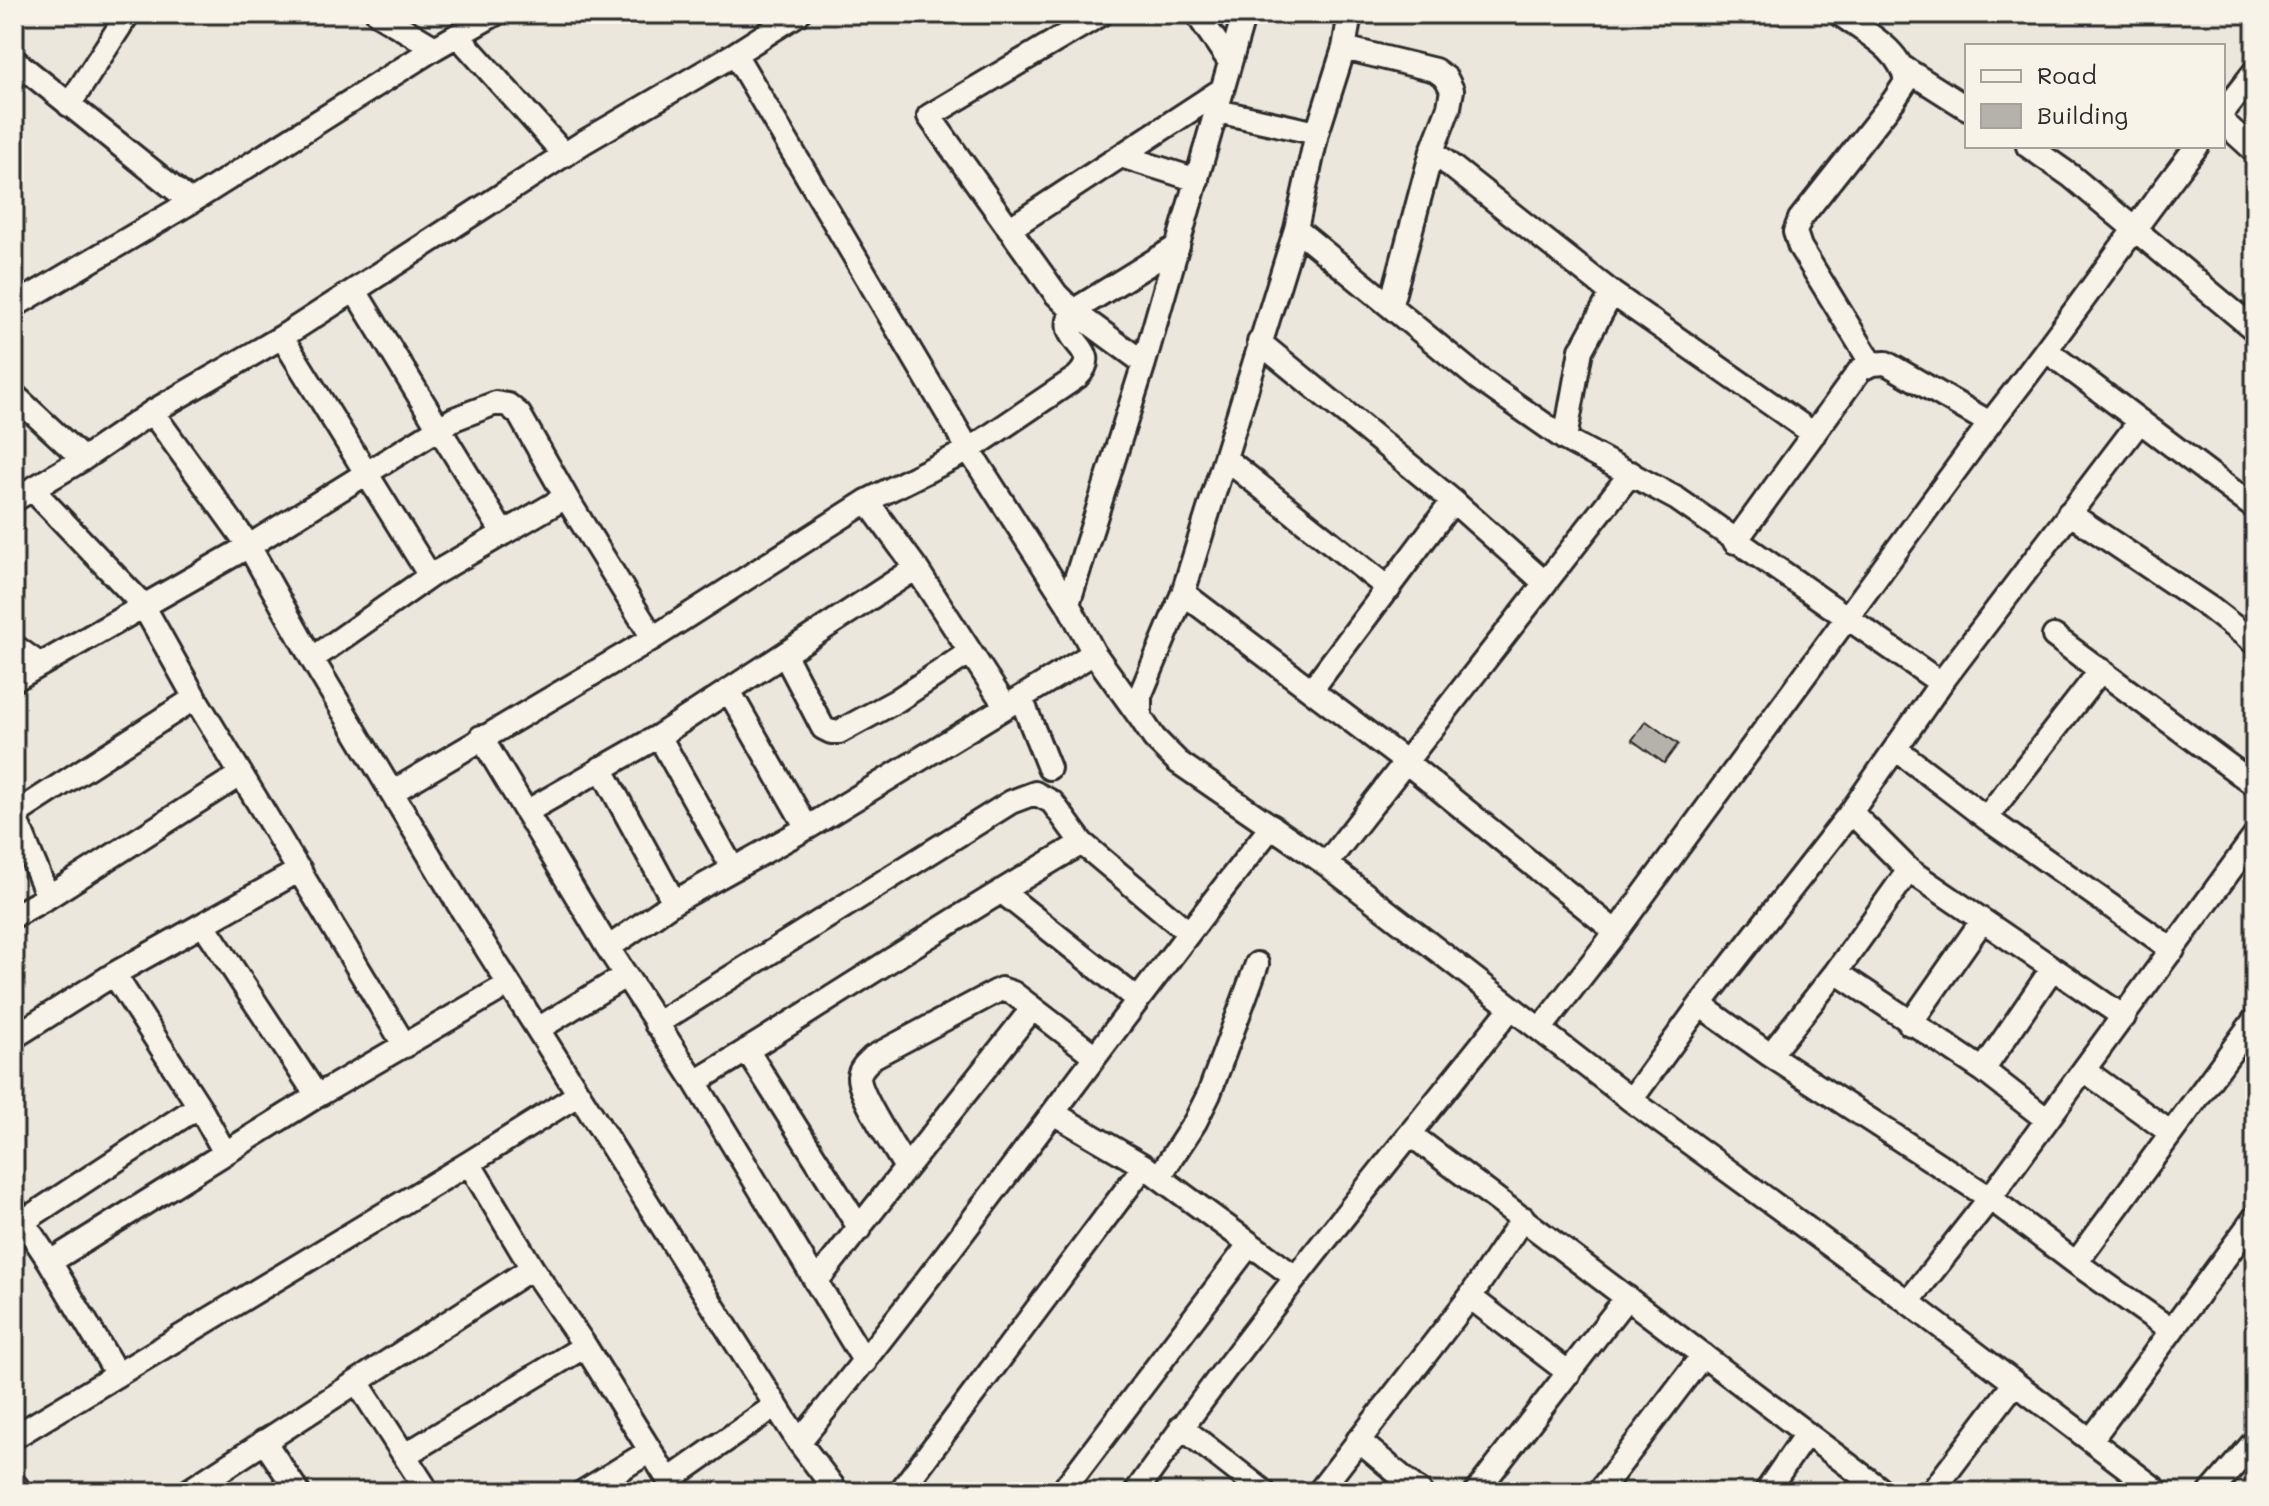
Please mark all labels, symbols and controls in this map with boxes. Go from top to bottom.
legend [1965,44,2225,148]
text: Road [2037,59,2097,90]
text: Building [2037,99,2128,130]

